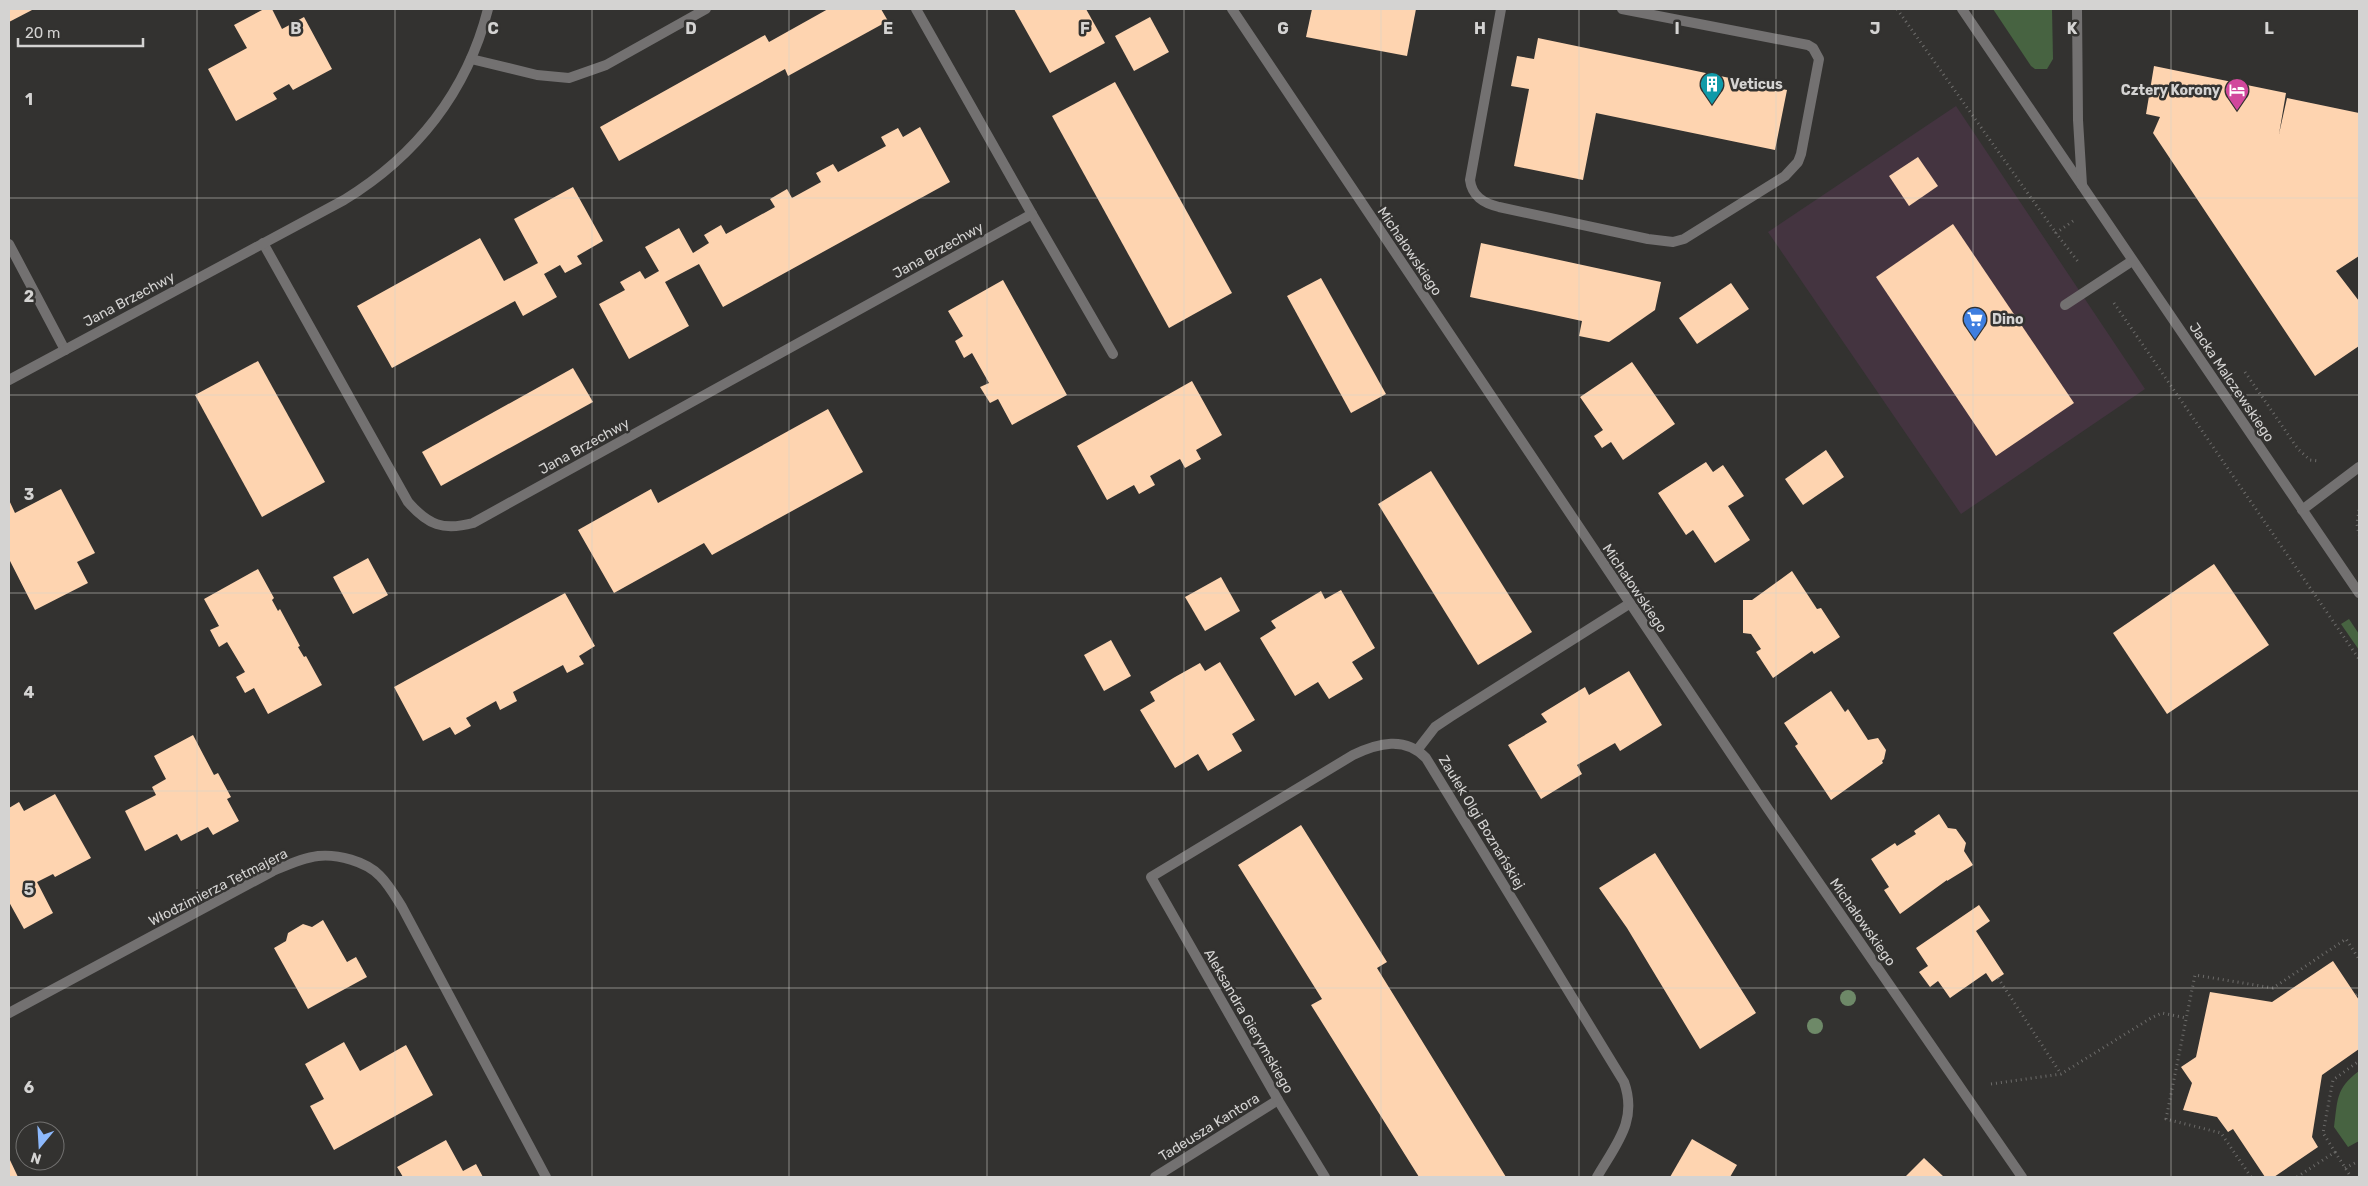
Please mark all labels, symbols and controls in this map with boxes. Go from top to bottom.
scale bar [18,15,142,47]
text: B [290,19,302,38]
text: C [487,19,499,38]
text: D [685,19,697,38]
text: E [883,19,893,38]
text: F [1080,19,1090,38]
text: G [1277,19,1289,38]
text: H [1474,19,1486,38]
text: I [1674,19,1680,38]
text: J [1870,19,1880,38]
text: K [2067,19,2078,38]
text: L [2264,19,2274,38]
text: 20 m [25,24,60,42]
building icon: Veticus [1699,71,1725,105]
place label: Veticus [1730,76,1783,93]
hotel icon: Cztery Korony [2224,77,2250,111]
place label: Cztery Korony [2121,82,2221,99]
text: 1 [25,90,33,109]
street label: Michałowskiego [1374,204,1445,299]
street label: Jana Brzechwy [890,218,987,282]
street label: Jana Brzechwy [81,268,178,331]
text: 2 [24,287,34,306]
supermarket icon: Dino [1962,306,1988,340]
place label: Dino [1992,311,2024,328]
street label: Jacka Malczewskiego [2185,319,2278,445]
street label: Jana Brzechwy [536,414,633,478]
text: 3 [24,485,34,504]
street label: Michałowskiego [1599,541,1670,636]
text: 4 [24,683,35,702]
street label: Zaułek Olgi Boznańskiej [1435,752,1528,892]
street label: Włodzimierza Tetmajera [146,845,290,930]
street label: Michałowskiego [1826,875,1899,969]
text: 5 [24,880,34,899]
street label: Aleksandra Gierymskiego [1200,946,1297,1097]
text: 6 [24,1078,34,1097]
street label: Tadeusza Kantora [1156,1090,1263,1165]
north arrow [15,1121,65,1171]
text: N [29,1148,44,1168]

